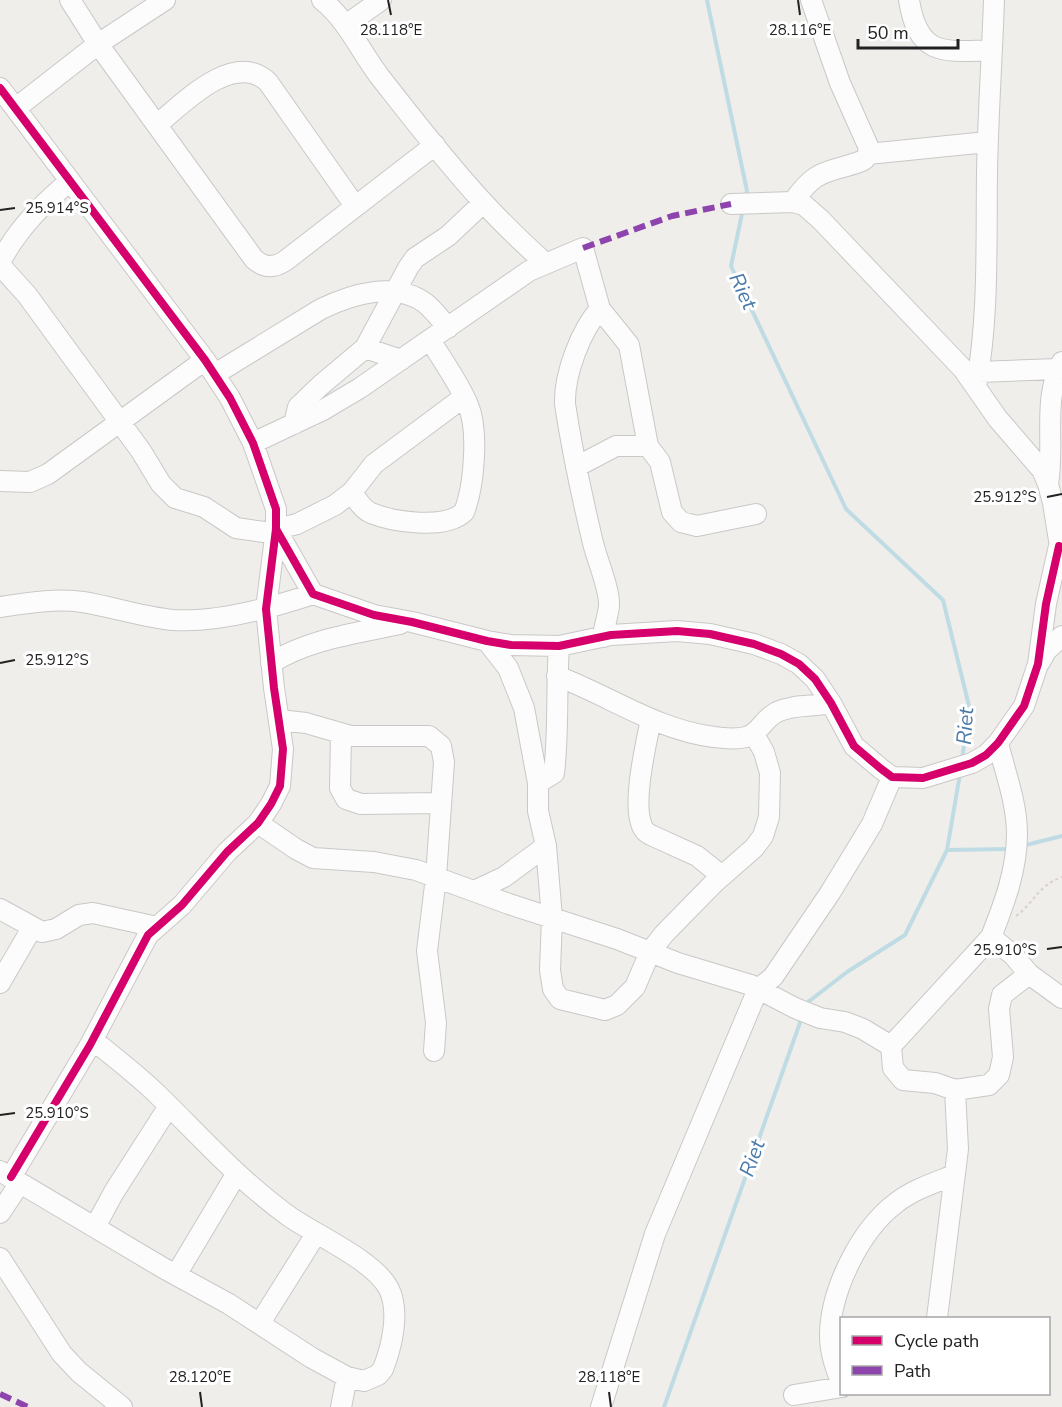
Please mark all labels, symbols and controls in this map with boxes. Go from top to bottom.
scale bar [858,12,958,50]
text: 28.118°E [360,20,422,40]
text: 28.116°E [769,20,831,40]
text: 50 m [867,21,909,45]
text: 25.914°S [25,198,89,218]
water label: Riet [722,268,764,314]
text: 25.912°S [973,487,1037,507]
text: 25.912°S [25,650,89,670]
water label: Riet [950,706,980,746]
text: 25.910°S [973,940,1037,960]
text: 25.910°S [25,1103,89,1123]
water label: Riet [732,1135,772,1180]
legend [840,1317,1050,1395]
text: Cycle path [894,1329,979,1353]
text: Path [894,1359,931,1383]
text: 28.120°E [169,1367,231,1387]
text: 28.118°E [578,1367,640,1387]

